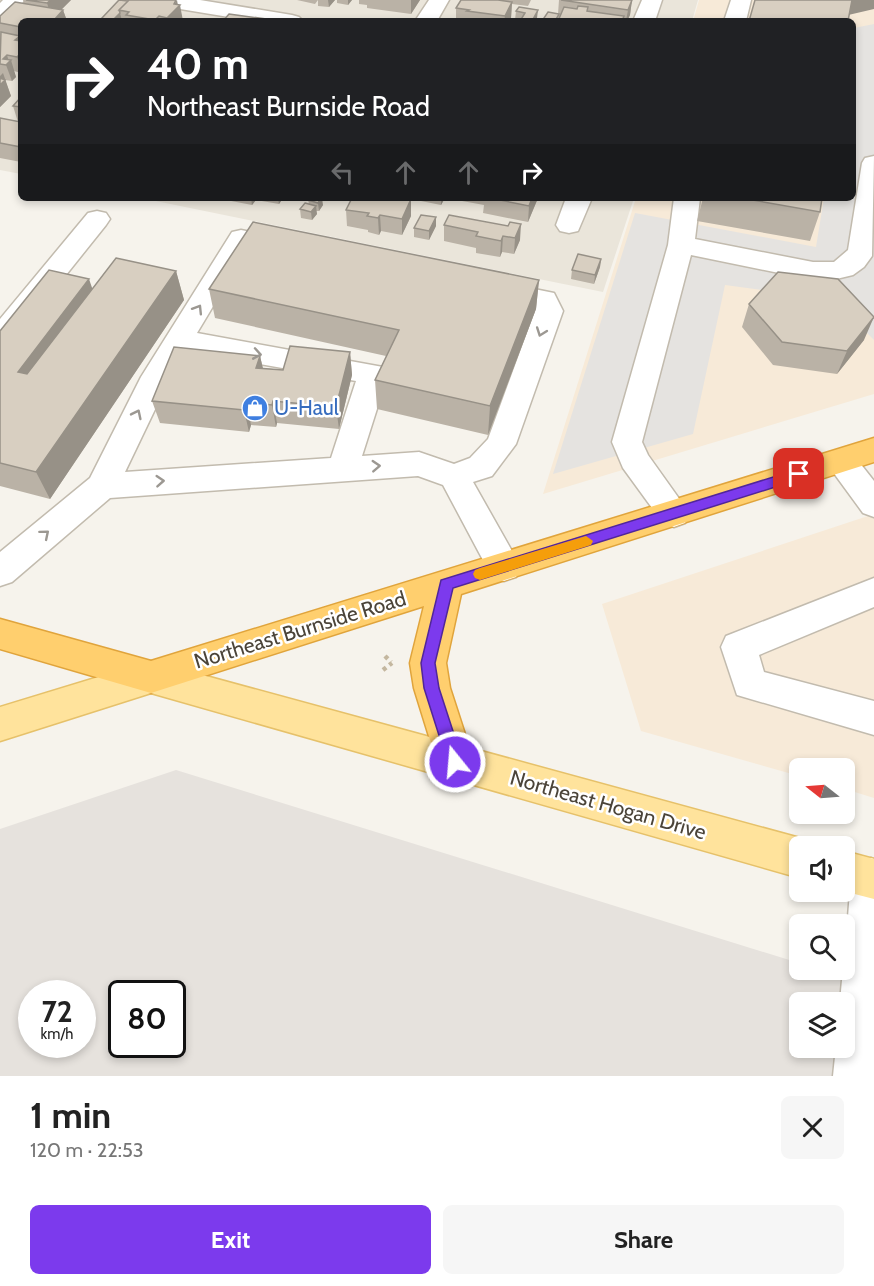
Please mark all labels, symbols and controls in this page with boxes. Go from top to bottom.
text: 40 m [147,38,249,90]
icon: right [48,42,126,120]
text: Northeast Burnside Road [147,90,430,123]
icon: left [326,156,359,189]
icon: ahead [389,156,422,189]
icon: ahead [452,156,485,189]
icon: right [515,156,548,189]
one-way arrow [190,305,202,315]
one-way arrow [536,326,549,337]
one-way arrow [251,347,261,360]
shop icon: U-Haul [240,393,270,423]
place label: U-Haul [274,395,339,420]
one-way arrow [130,410,142,421]
pin [773,448,824,499]
icon: arrive [782,457,815,490]
one-way arrow [371,460,380,473]
one-way arrow [156,475,165,488]
one-way arrow [38,531,49,542]
street label: Northeast Burnside Road [191,585,409,674]
position arrow [423,730,487,794]
north arrow [789,758,855,824]
map controls [789,758,855,1058]
street label: Northeast Hogan Drive [507,765,709,845]
button: sound [789,836,855,902]
button: search [789,914,855,980]
speed limit sign: 80 [108,980,186,1058]
button: layers [789,992,855,1058]
text: 72 [41,993,73,1030]
text: km/h [41,1025,73,1043]
text: 1 min [30,1093,111,1137]
button: close [781,1096,844,1159]
text: 120 m · 22:53 [30,1138,144,1162]
button: Exit [30,1205,431,1274]
button: Share [443,1205,844,1274]

